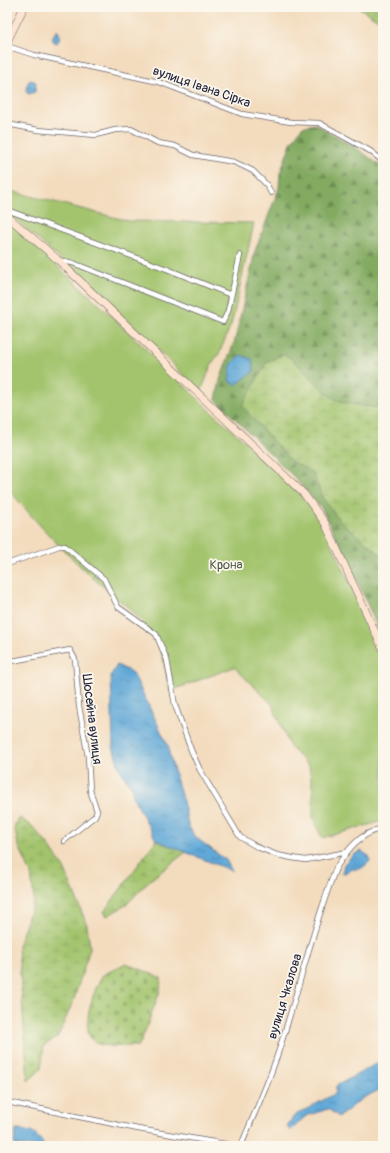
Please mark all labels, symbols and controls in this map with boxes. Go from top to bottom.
street label: вулиця Івана Сірка [151,63,253,111]
park label: Крона [209,557,243,573]
street label: Шосейна вулиця [79,673,105,765]
street label: вулиця Чкалова [264,952,306,1041]

